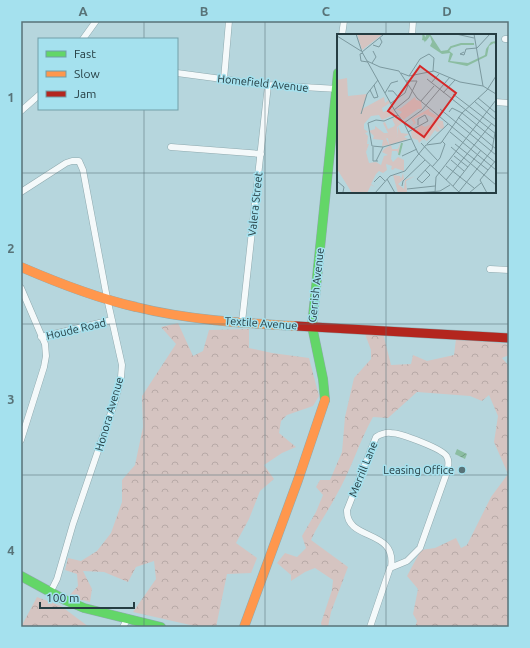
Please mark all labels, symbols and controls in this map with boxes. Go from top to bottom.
text: A [78,4,88,18]
text: B [200,4,209,18]
text: C [322,4,331,18]
text: D [442,4,452,18]
inset map [337,34,496,193]
legend [38,38,178,110]
text: Fast [74,47,96,60]
text: Slow [74,67,100,80]
street label: Homefield Avenue [217,72,309,94]
text: Jam [74,87,96,100]
text: 1 [7,90,15,104]
street label: Valera Street [246,171,264,237]
text: 2 [7,241,15,255]
street label: Gerrish Avenue [306,247,326,323]
street label: Textile Avenue [224,314,298,332]
street label: Houde Road [45,316,107,342]
street label: Honora Avenue [93,376,125,452]
text: 3 [7,392,15,406]
street label: Merrill Lane [346,440,380,498]
place label: Leasing Office [383,464,454,476]
marker: Leasing Office [457,465,467,475]
text: 4 [7,543,15,557]
scale bar [40,584,134,610]
text: 100 m [46,591,79,604]

